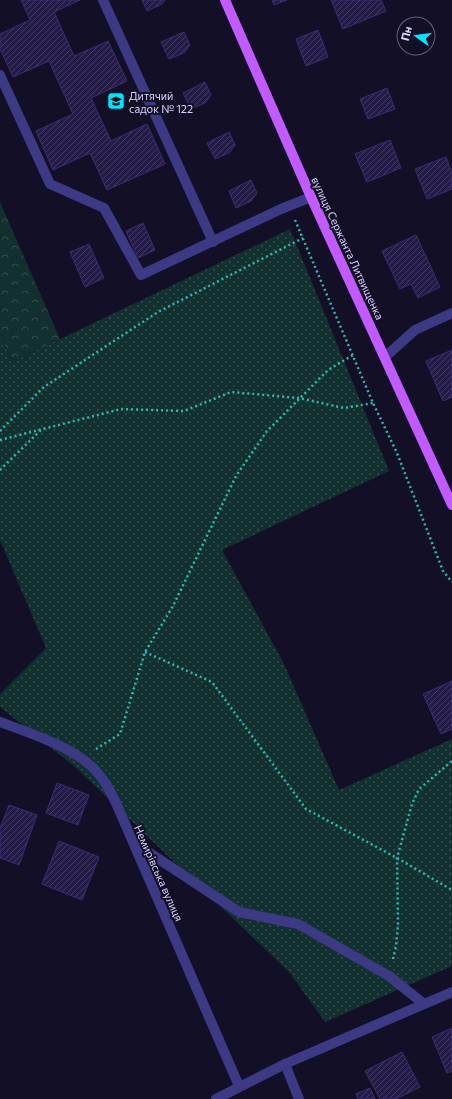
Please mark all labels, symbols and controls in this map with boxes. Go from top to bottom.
north arrow [396,16,436,56]
text: Пн [398,25,414,42]
place label: Дитячий садок № 122 [129,89,193,115]
school or university icon: Дитячий садок № 122 [106,91,126,111]
street label: вулиця Сержанта Литвищенка [309,174,387,322]
street label: Немирівська вулиця [132,823,186,923]

